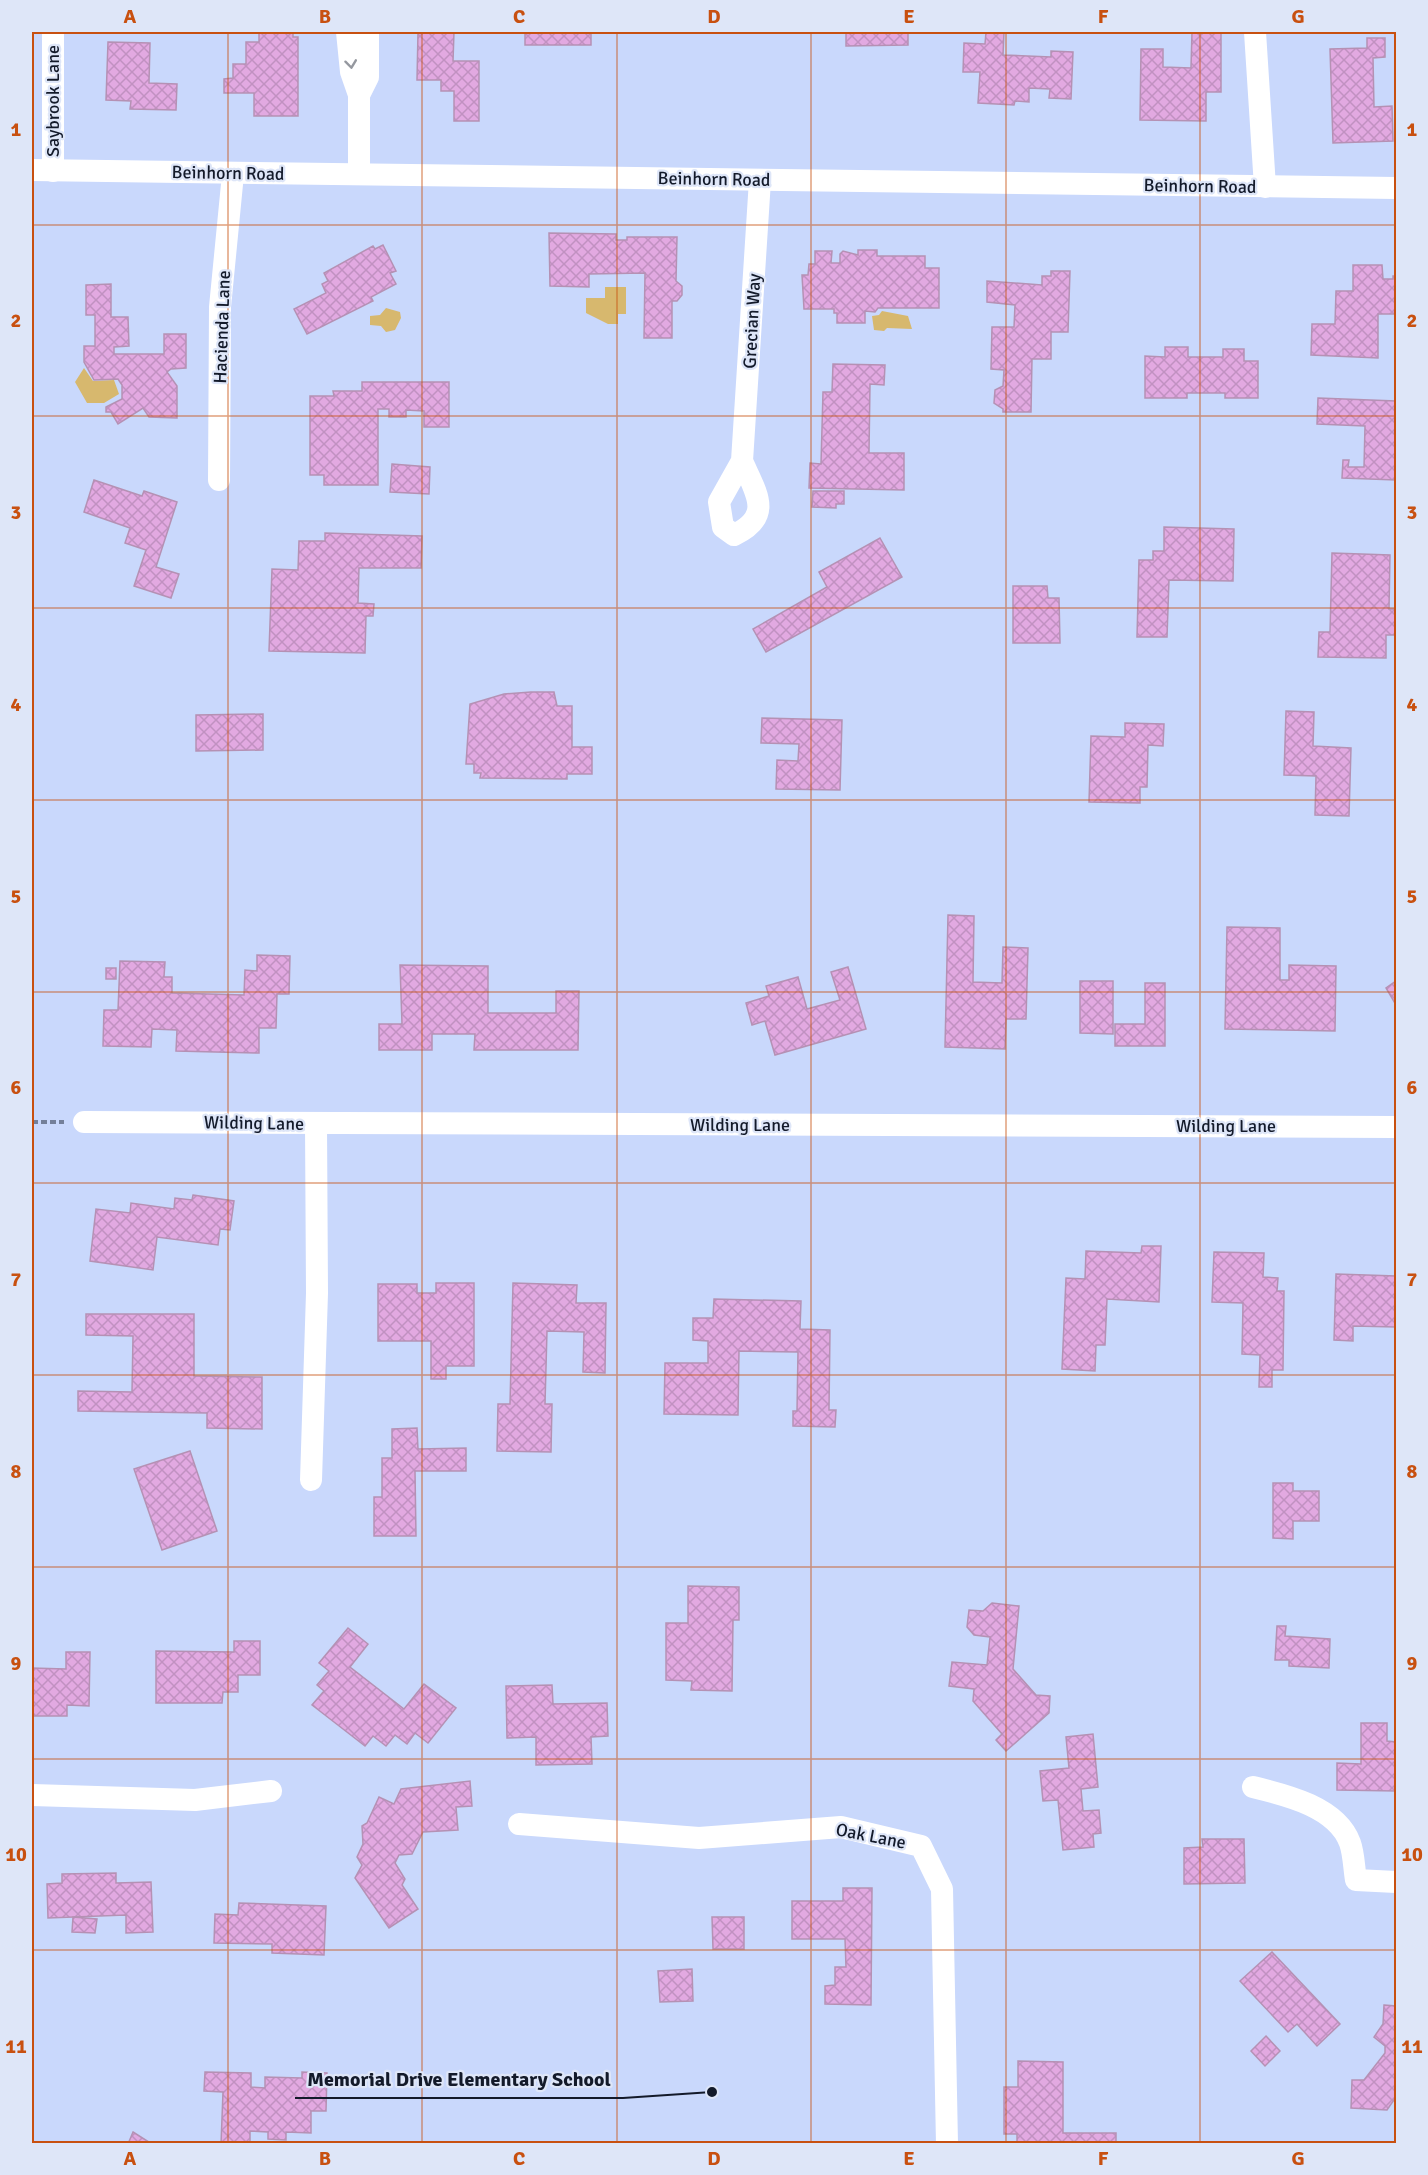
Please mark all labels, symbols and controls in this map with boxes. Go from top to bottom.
text: A [124,4,137,29]
text: B [319,4,331,29]
text: C [513,4,525,29]
text: D [707,4,721,29]
text: E [903,4,915,29]
text: F [1098,4,1109,29]
text: G [1291,4,1305,29]
street label: Saybrook Lane [42,45,64,157]
one-way arrow [344,59,356,68]
text: 1 [11,117,22,142]
text: 1 [1407,117,1418,142]
street label: Beinhorn Road [171,161,285,185]
street label: Beinhorn Road [657,167,771,191]
street label: Beinhorn Road [1143,174,1257,198]
street label: Hacienda Lane [209,270,235,384]
street label: Grecian Way [739,272,766,369]
text: 2 [11,308,21,333]
text: 2 [1407,308,1417,333]
text: 3 [11,500,21,525]
text: 3 [1407,500,1417,525]
text: 4 [11,692,22,717]
text: 4 [1407,692,1418,717]
text: 5 [11,884,21,909]
text: 5 [1407,884,1417,909]
text: 6 [11,1075,22,1100]
text: 6 [1407,1075,1418,1100]
street label: Wilding Lane [204,1111,304,1135]
street label: Wilding Lane [690,1114,790,1136]
street label: Wilding Lane [1176,1115,1276,1137]
text: 7 [11,1267,22,1292]
text: 7 [1407,1267,1418,1292]
text: 8 [11,1459,22,1484]
text: 8 [1407,1459,1418,1484]
text: 9 [11,1651,22,1676]
text: 9 [1407,1651,1418,1676]
street label: Oak Lane [834,1818,908,1854]
text: 10 [5,1842,27,1867]
text: 10 [1401,1842,1423,1867]
text: 11 [5,2034,27,2059]
text: 11 [1401,2034,1423,2059]
callout: Memorial Drive Elementary School [295,2060,623,2098]
text: Memorial Drive Elementary School [307,2067,611,2092]
text: A [124,2146,137,2171]
text: B [319,2146,331,2171]
text: C [513,2146,525,2171]
text: D [707,2146,721,2171]
text: E [903,2146,915,2171]
text: F [1098,2146,1109,2171]
text: G [1291,2146,1305,2171]

